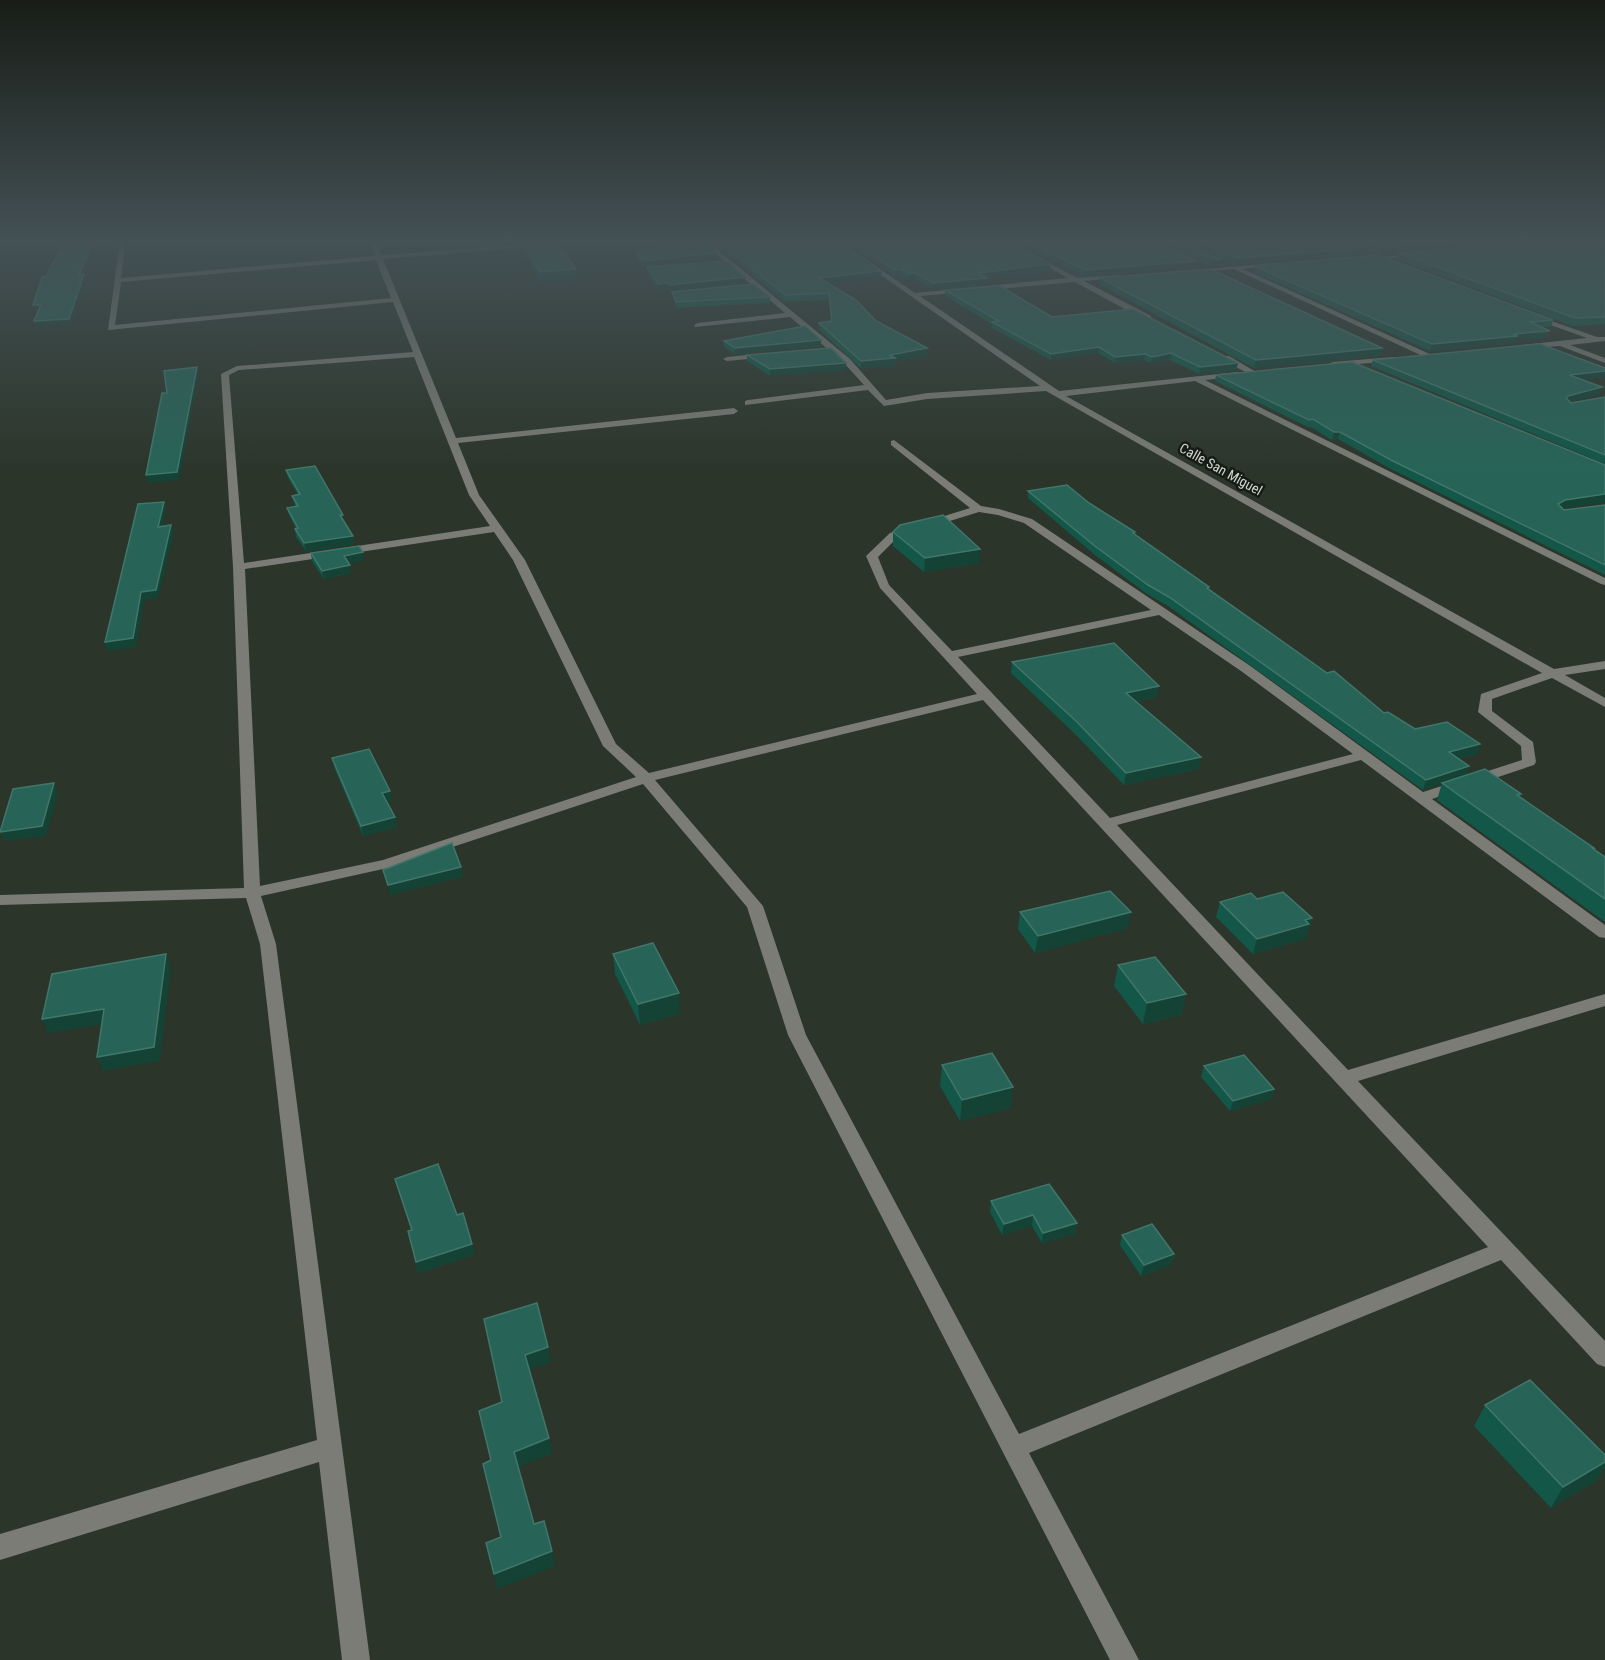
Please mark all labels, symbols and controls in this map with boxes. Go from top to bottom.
street label: Calle San Miguel [1177,440,1265,498]

